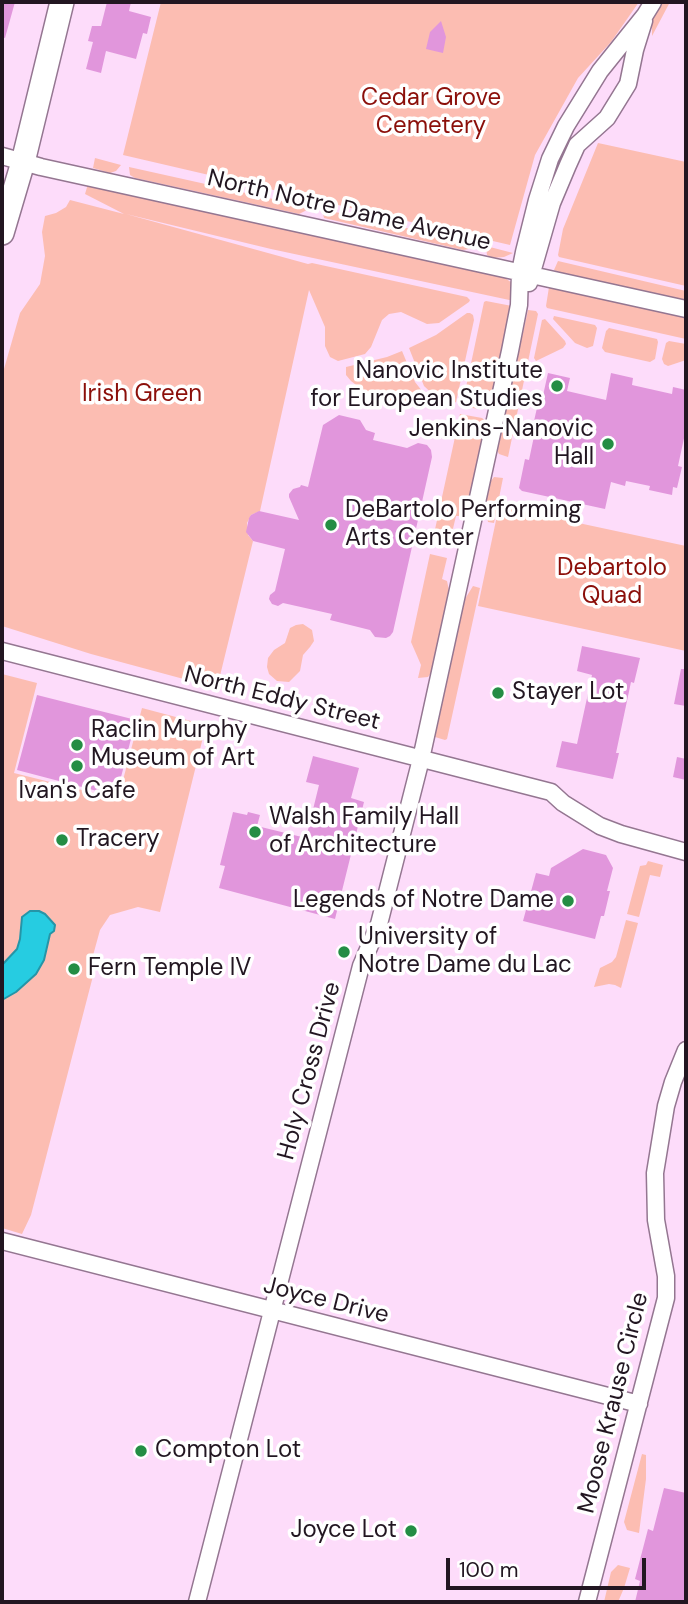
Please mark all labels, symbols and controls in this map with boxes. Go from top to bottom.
park label: Cedar Grove Cemetery [361,85,501,141]
street label: North Notre Dame Avenue [204,164,494,258]
place label: Nanovic Institute for European Studies [310,358,543,414]
marker: Nanovic Institute for European Studies [549,378,565,394]
park label: Irish Green [82,381,202,409]
place label: Jenkins-Nanovic Hall [409,416,594,472]
marker: Jenkins-Nanovic Hall [600,436,616,452]
place label: DeBartolo Performing Arts Center [345,497,582,553]
marker: DeBartolo Performing Arts Center [323,517,339,533]
park label: Debartolo Quad [557,555,667,611]
street label: North Eddy Street [181,661,383,737]
place label: Stayer Lot [512,679,624,707]
marker: Stayer Lot [490,685,506,701]
place label: Raclin Murphy Museum of Art [91,717,255,773]
marker: Raclin Murphy Museum of Art [69,737,85,753]
marker: Ivan's Cafe [69,758,85,774]
place label: Ivan's Cafe [18,778,136,806]
place label: Walsh Family Hall of Architecture [269,804,459,860]
marker: Walsh Family Hall of Architecture [247,824,263,840]
place label: Tracery [76,826,160,854]
marker: Tracery [54,832,70,848]
place label: Legends of Notre Dame [293,887,554,915]
marker: Legends of Notre Dame [560,893,576,909]
place label: University of Notre Dame du Lac [358,924,572,980]
marker: University of Notre Dame du Lac [336,944,352,960]
place label: Fern Temple IV [88,955,251,983]
marker: Fern Temple IV [66,961,82,977]
street label: Holy Cross Drive [272,979,348,1163]
street label: Joyce Drive [260,1272,392,1330]
street label: Moose Krause Circle [573,1290,655,1516]
place label: Compton Lot [155,1437,301,1465]
marker: Compton Lot [133,1443,149,1459]
place label: Joyce Lot [290,1517,397,1545]
marker: Joyce Lot [403,1523,419,1539]
scale bar [450,1544,650,1588]
text: 100 m [459,1556,519,1584]

